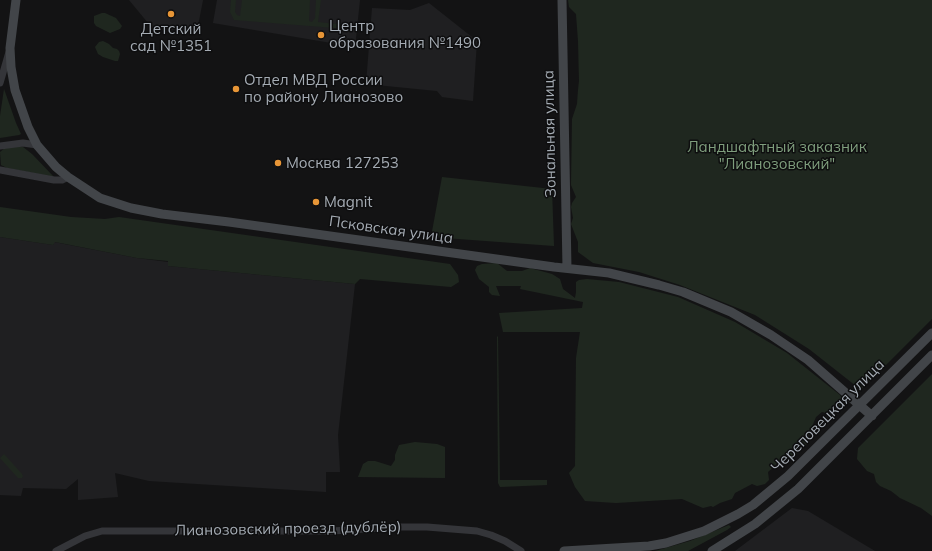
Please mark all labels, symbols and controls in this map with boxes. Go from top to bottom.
marker: Детский сад №1351 [166,9,176,19]
place label: Центр образования №1490 [329,17,481,52]
place label: Детский сад №1351 [130,20,212,55]
marker: Центр образования №1490 [316,30,326,40]
street label: Зональная улица [540,70,560,198]
place label: Отдел МВД России по району Лианозово [244,71,403,106]
marker: Отдел МВД России по району Лианозово [231,84,241,94]
park label: Ландшафтный заказник "Лианозовский" [687,138,867,173]
place label: Москва 127253 [286,154,399,172]
marker: Москва 127253 [273,158,283,168]
place label: Magnit [324,193,373,211]
marker: Magnit [311,197,321,207]
street label: Псковская улица [328,212,454,248]
street label: Череповецкая улица [768,356,888,476]
street label: Лианозовский проезд (дублёр) [175,518,401,540]

